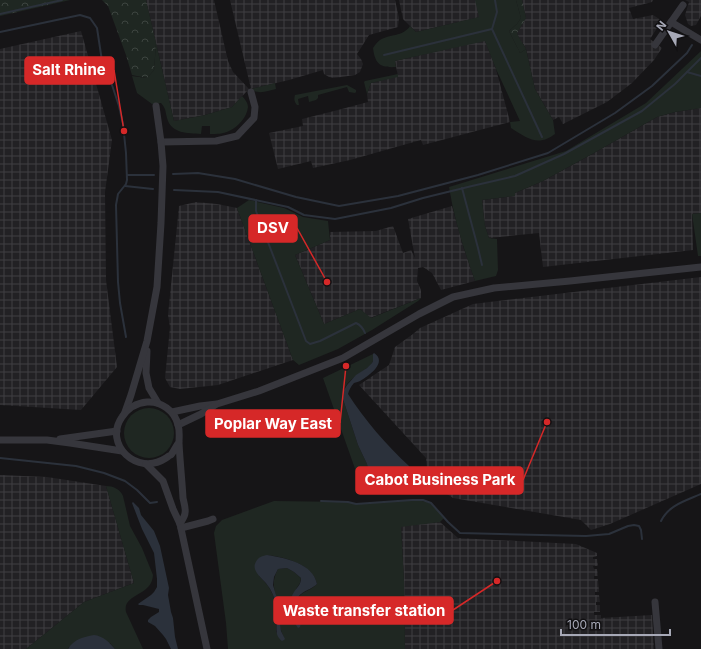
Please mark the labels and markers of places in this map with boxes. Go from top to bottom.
callout: Salt Rhine [25,57,114,84]
callout: DSV [249,215,297,242]
callout: Poplar Way East [206,410,340,437]
callout: Cabot Business Park [356,467,523,494]
callout: Waste transfer station [274,597,453,624]

